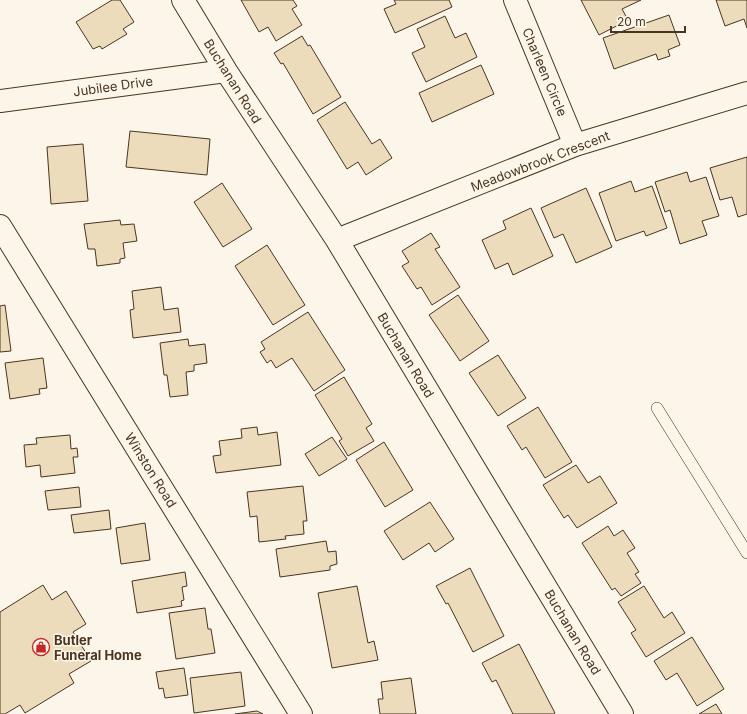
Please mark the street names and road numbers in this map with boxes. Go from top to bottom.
street label: Charleen Circle [519,25,571,119]
street label: Buchanan Road [201,36,265,126]
street label: Jubilee Drive [72,72,154,100]
street label: Meadowbrook Crescent [468,127,612,195]
street label: Buchanan Road [374,310,438,400]
street label: Winston Road [122,430,180,510]
street label: Buchanan Road [541,587,605,677]

